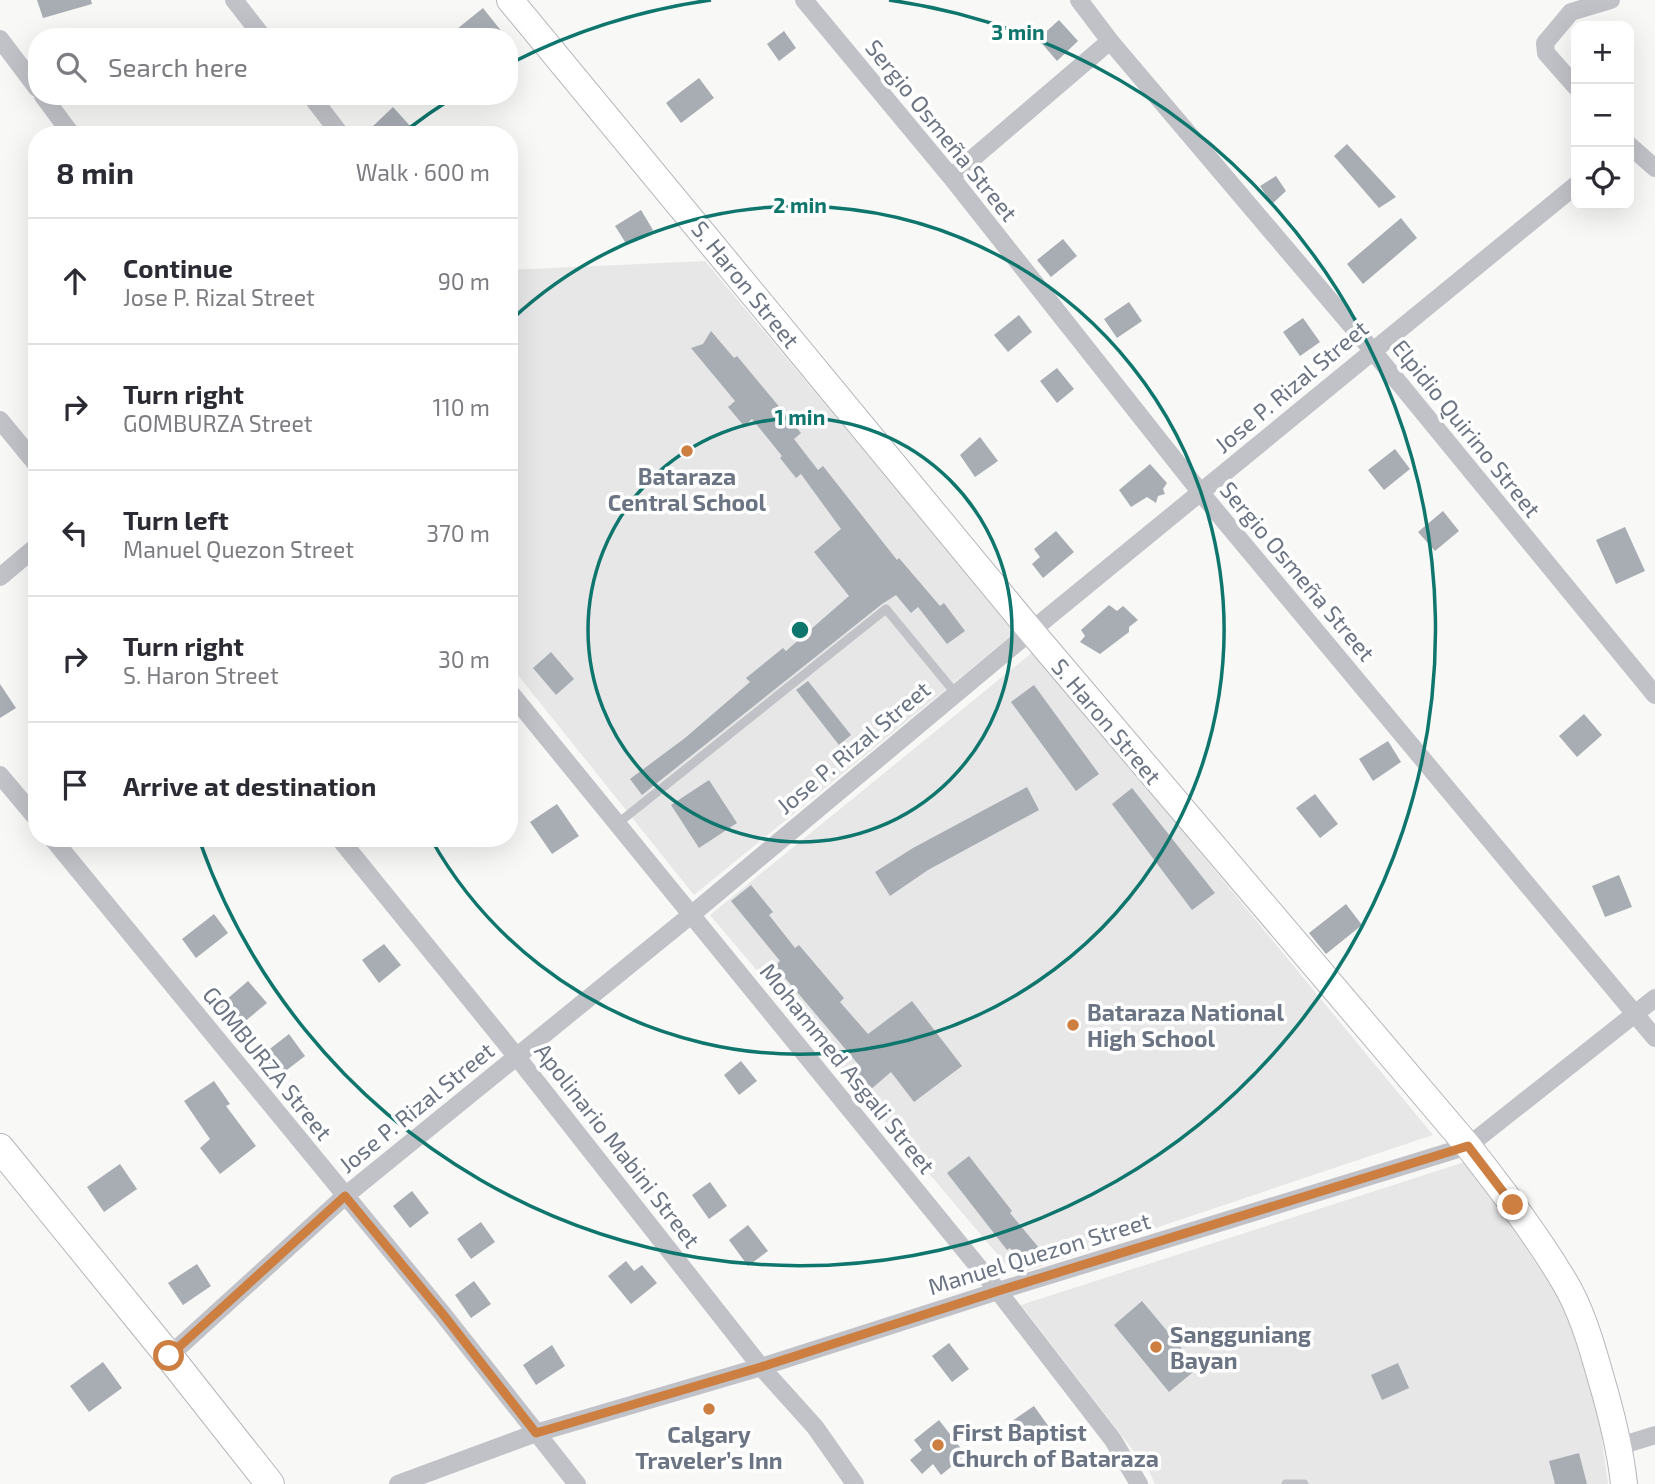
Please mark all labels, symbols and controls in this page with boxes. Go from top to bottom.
text: 3 min [991,19,1045,44]
map controls [1571,21,1634,210]
button: + [1571,21,1634,84]
search box [28,28,518,105]
street label: Sergio Osmeña Street [860,33,1024,227]
icon: search [52,48,90,86]
text: Search here [108,51,248,82]
button: − [1571,84,1634,147]
button: locate [1571,147,1634,210]
text: 8 min [56,154,134,190]
text: Walk · 600 m [356,158,490,186]
text: 2 min [773,192,827,217]
street label: S. Haron Street [686,215,806,353]
text: Continue [123,252,233,283]
icon: ahead [56,262,94,300]
text: 90 m [438,267,490,295]
text: Jose P. Rizal Street [123,283,315,311]
street label: Jose P. Rizal Street [1209,313,1374,458]
street label: Elpidio Quirino Street [1387,334,1547,523]
text: Turn right [123,378,244,409]
icon: right [56,388,94,426]
text: 110 m [433,393,490,421]
text: 1 min [775,404,825,429]
text: GOMBURZA Street [123,409,313,437]
marker: Bataraza Central School [679,443,695,459]
place label: Bataraza Central School [608,462,767,516]
street label: Sergio Osmeña Street [1215,476,1381,667]
text: Turn left [123,504,229,535]
icon: left [56,514,94,552]
text: 370 m [426,519,490,547]
text: Manuel Quezon Street [123,535,354,563]
centre of rings [788,618,812,642]
text: Turn right [123,630,244,661]
icon: right [56,640,94,678]
text: 30 m [438,645,490,673]
street label: S. Haron Street [1046,652,1168,790]
text: S. Haron Street [123,661,279,689]
street label: Jose P. Rizal Street [771,674,936,819]
icon: arrive [56,766,94,804]
text: Arrive at destination [123,770,376,801]
street label: Mohammed Asgali Street [755,957,942,1179]
street label: GOMBURZA Street [197,981,339,1146]
place label: Bataraza National High School [1087,998,1284,1052]
marker: Bataraza National High School [1065,1017,1081,1033]
street label: Jose P. Rizal Street [333,1036,500,1178]
street label: Apolinario Mabini Street [529,1037,707,1253]
route end [1497,1189,1528,1220]
street label: Manuel Quezon Street [924,1206,1154,1300]
place label: Sangguniang Bayan [1170,1320,1312,1374]
marker: Sangguniang Bayan [1148,1339,1164,1355]
route start [153,1340,184,1371]
marker: Calgary Traveler’s Inn [701,1401,717,1417]
place label: First Baptist Church of Bataraza [952,1418,1159,1472]
place label: Calgary Traveler’s Inn [635,1420,783,1474]
marker: First Baptist Church of Bataraza [930,1437,946,1453]

